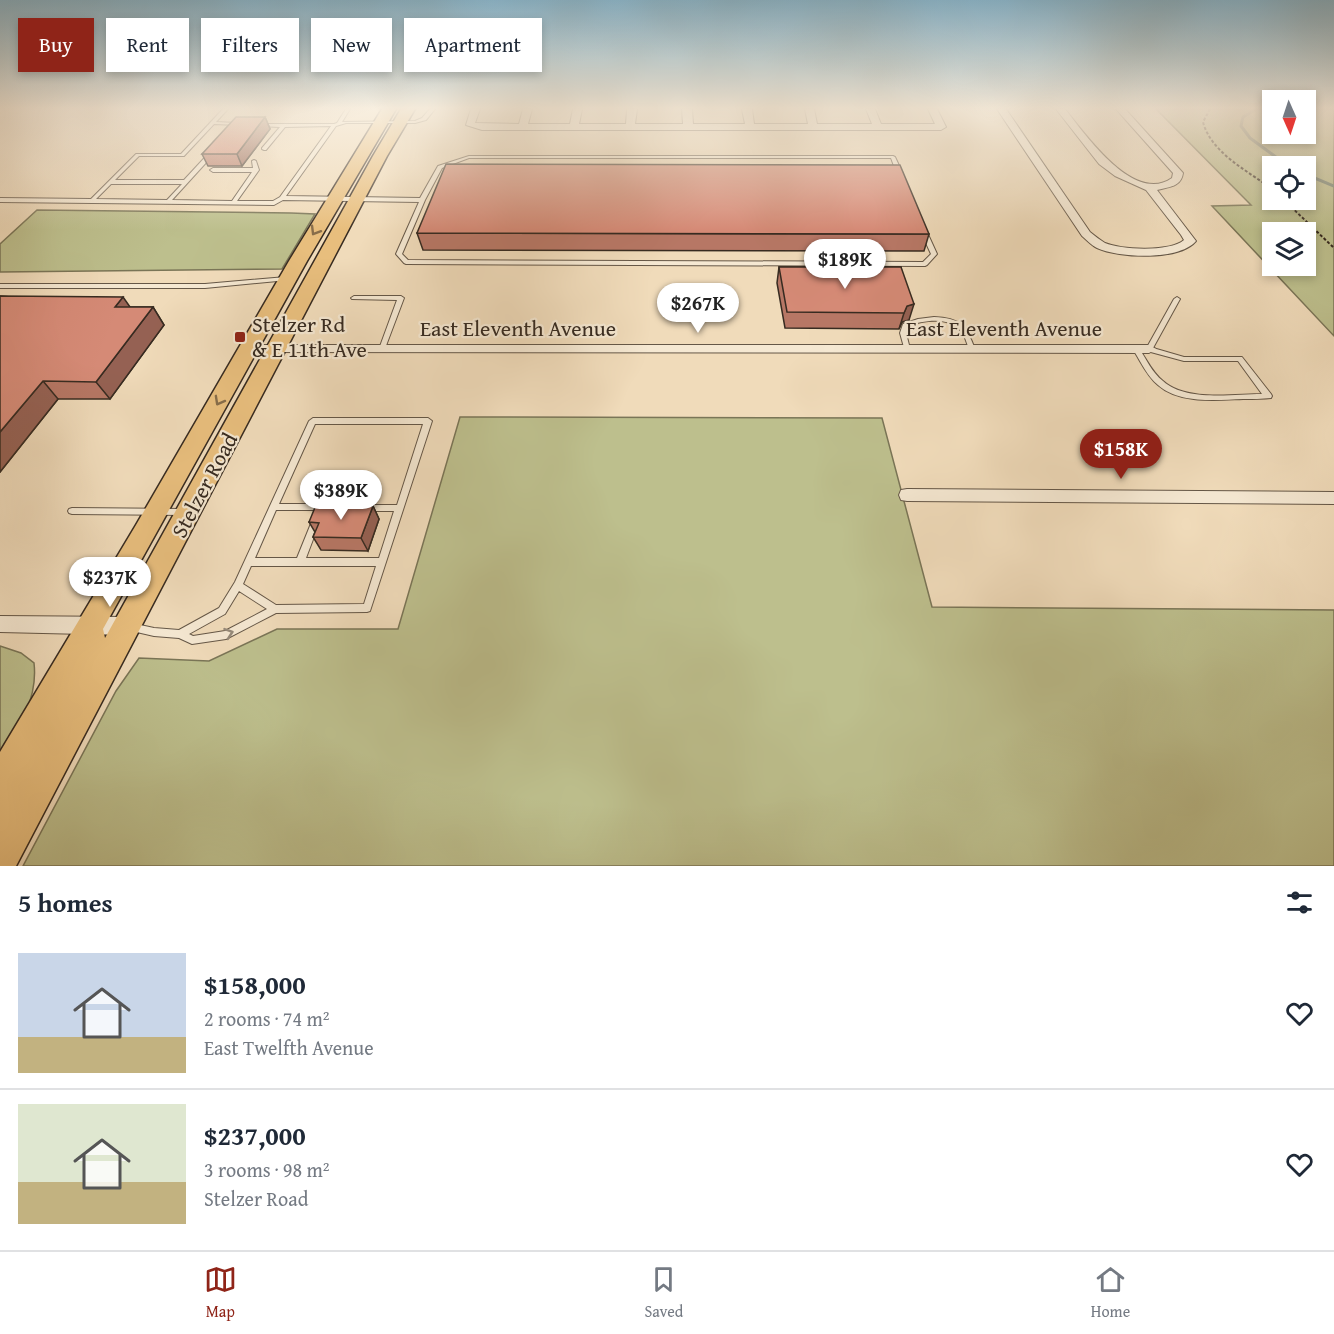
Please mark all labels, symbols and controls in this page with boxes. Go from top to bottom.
chip: Buy [18,18,94,72]
chip: Rent [106,18,189,72]
chip: Filters [201,18,299,72]
chip: New [311,18,392,72]
chip: Apartment [404,18,542,72]
north arrow [1262,90,1316,144]
map controls [1262,90,1316,276]
button: locate [1262,156,1316,210]
button: layers [1262,222,1316,276]
one-way arrow [311,225,323,235]
pin: $189K [803,239,887,290]
text: $189K [818,244,872,273]
pin: $267K [656,283,740,334]
text: $267K [671,288,725,317]
place label: Stelzer Rd & E 11th Ave [252,308,367,365]
street label: East Eleventh Avenue [420,312,616,344]
street label: East Eleventh Avenue [906,312,1102,344]
marker: Stelzer Rd & E 11th Ave [233,330,247,344]
one-way arrow [215,395,226,405]
street label: Stelzer Road [163,427,245,543]
pin: $158K [1079,429,1163,480]
text: $158K [1094,434,1148,463]
pin: $389K [299,470,383,521]
text: $389K [314,475,368,504]
pin: $237K [68,557,152,608]
text: $237K [83,562,137,591]
one-way arrow [223,628,234,640]
text: 5 homes [18,883,113,922]
icon: filters [1283,886,1316,919]
text: $158,000 [204,965,306,1004]
icon: home [66,977,138,1049]
icon: heart [1283,997,1316,1030]
text: 2 rooms · 74 m² [204,1004,330,1033]
text: East Twelfth Avenue [204,1033,374,1062]
text: $237,000 [204,1116,306,1155]
icon: home [66,1128,138,1200]
icon: heart [1283,1148,1316,1181]
text: 3 rooms · 98 m² [204,1155,330,1184]
text: Stelzer Road [204,1184,308,1213]
tab: Map [204,1263,237,1323]
tab: Saved [644,1263,683,1323]
tab: Home [1091,1263,1130,1323]

